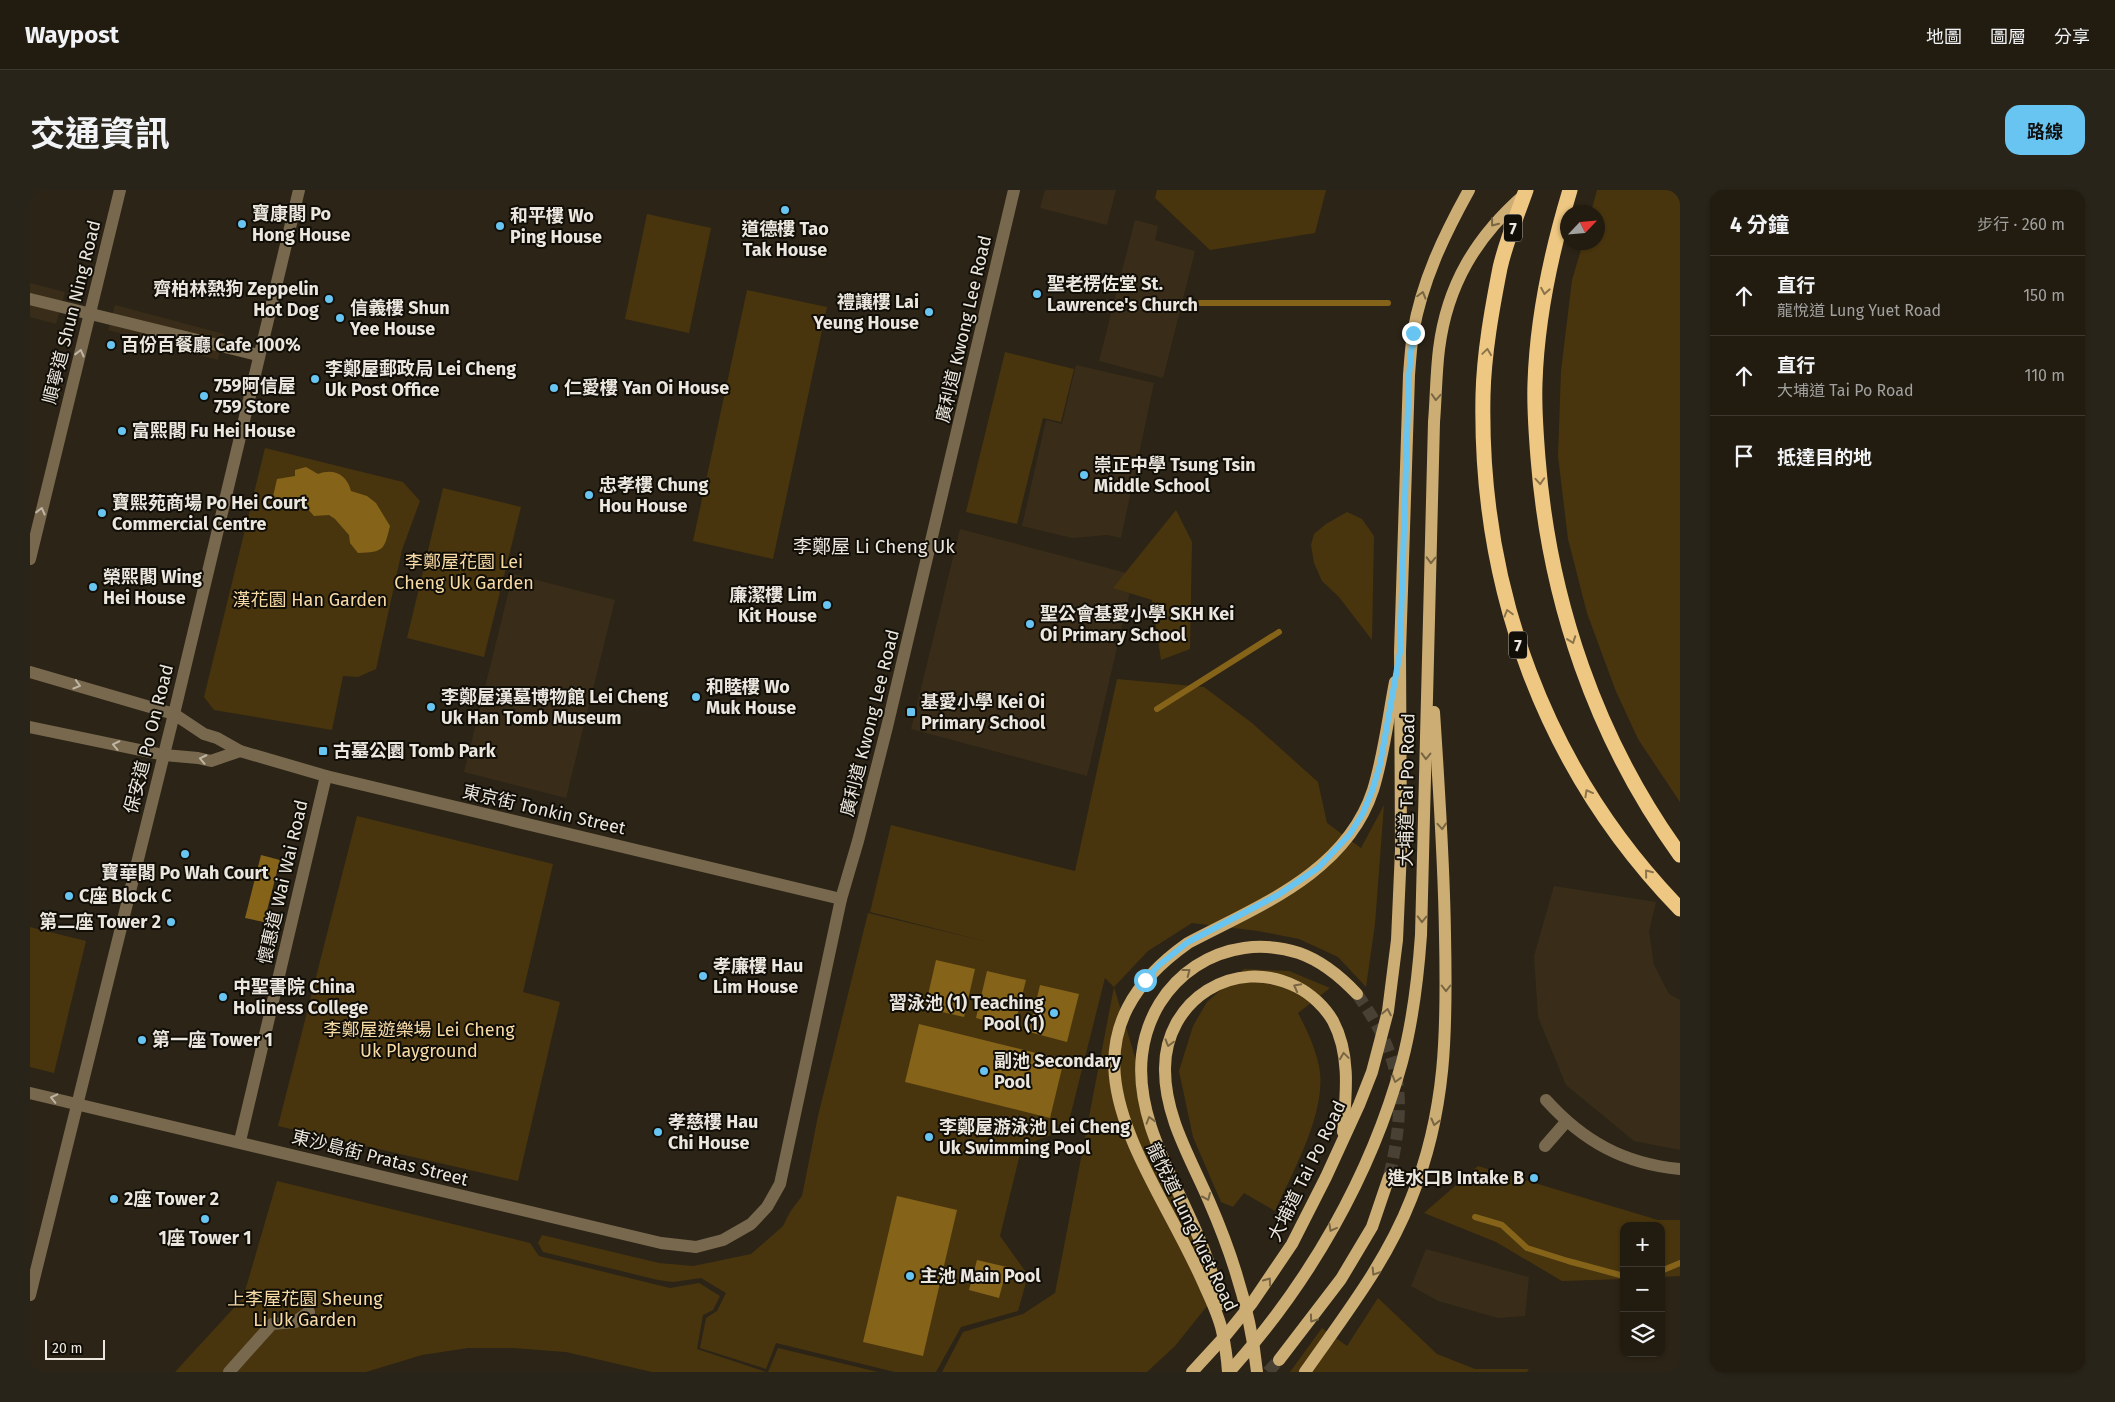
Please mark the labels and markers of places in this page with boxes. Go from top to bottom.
place label: 寶康閣 Po Hong House [252,203,351,246]
marker: 道德樓 Tao Tak House [779,204,791,216]
place label: 和平樓 Wo Ping House [510,205,602,248]
marker: 寶康閣 Po Hong House [236,218,248,230]
place label: 道德樓 Tao Tak House [741,218,829,261]
marker: 和平樓 Wo Ping House [494,220,506,232]
place label: 聖老楞佐堂 St. Lawrence's Church [1047,273,1198,316]
place label: 齊柏林熱狗 Zeppelin Hot Dog [153,278,319,321]
marker: 聖老楞佐堂 St. Lawrence's Church [1031,288,1043,300]
place label: 禮讓樓 Lai Yeung House [812,291,919,334]
marker: 齊柏林熱狗 Zeppelin Hot Dog [323,293,335,305]
place label: 信義樓 Shun Yee House [349,297,450,340]
marker: 禮讓樓 Lai Yeung House [923,306,935,318]
marker: 信義樓 Shun Yee House [334,312,346,324]
place label: 百份百餐廳 Cafe 100% [121,334,301,356]
marker: 百份百餐廳 Cafe 100% [105,339,117,351]
place label: 李鄭屋郵政局 Lei Cheng Uk Post Office [325,358,516,401]
marker: 李鄭屋郵政局 Lei Cheng Uk Post Office [309,373,321,385]
place label: 759阿信屋 759 Store [214,375,296,418]
place label: 仁愛樓 Yan Oi House [564,377,729,399]
marker: 仁愛樓 Yan Oi House [548,382,560,394]
marker: 759阿信屋 759 Store [198,390,210,402]
place label: 富熙閣 Fu Hei House [132,420,296,442]
marker: 富熙閣 Fu Hei House [116,425,128,437]
place label: 崇正中學 Tsung Tsin Middle School [1094,454,1256,497]
marker: 崇正中學 Tsung Tsin Middle School [1078,469,1090,481]
place label: 忠孝樓 Chung Hou House [599,474,709,517]
marker: 忠孝樓 Chung Hou House [583,489,595,501]
place label: 寶熙苑商場 Po Hei Court Commercial Centre [112,492,309,535]
marker: 寶熙苑商場 Po Hei Court Commercial Centre [96,507,108,519]
place label: 榮熙閣 Wing Hei House [103,566,202,609]
marker: 榮熙閣 Wing Hei House [87,581,99,593]
place label: 廉潔樓 Lim Kit House [729,584,817,627]
marker: 廉潔樓 Lim Kit House [821,599,833,611]
place label: 聖公會基愛小學 SKH Kei Oi Primary School [1040,603,1234,646]
marker: 聖公會基愛小學 SKH Kei Oi Primary School [1024,618,1036,630]
place label: 和睦樓 Wo Muk House [706,676,796,719]
place label: 李鄭屋漢墓博物館 Lei Cheng Uk Han Tomb Museum [441,686,668,729]
marker: 和睦樓 Wo Muk House [690,691,702,703]
place label: 基愛小學 Kei Oi Primary School [921,691,1046,734]
marker: 李鄭屋漢墓博物館 Lei Cheng Uk Han Tomb Museum [425,701,437,713]
marker: 基愛小學 Kei Oi Primary School [905,706,917,718]
place label: 古墓公園 Tomb Park [333,740,497,762]
marker: 古墓公園 Tomb Park [317,745,329,757]
marker: 寶華閣 Po Wah Court [179,848,191,860]
place label: 寶華閣 Po Wah Court [101,862,270,884]
place label: C座 Block C [79,885,172,907]
marker: C座 Block C [63,890,75,902]
place label: 第二座 Tower 2 [39,911,161,933]
marker: 第二座 Tower 2 [165,916,177,928]
place label: 孝廉樓 Hau Lim House [713,955,803,998]
marker: 孝廉樓 Hau Lim House [697,970,709,982]
place label: 中聖書院 China Holiness College [233,976,368,1019]
marker: 中聖書院 China Holiness College [217,991,229,1003]
place label: 習泳池 (1) Teaching Pool (1) [889,992,1044,1035]
marker: 習泳池 (1) Teaching Pool (1) [1048,1007,1060,1019]
place label: 第一座 Tower 1 [152,1029,273,1051]
marker: 第一座 Tower 1 [136,1034,148,1046]
place label: 副池 Secondary Pool [994,1050,1122,1093]
marker: 副池 Secondary Pool [978,1065,990,1077]
place label: 孝慈樓 Hau Chi House [668,1111,758,1154]
place label: 李鄭屋游泳池 Lei Cheng Uk Swimming Pool [939,1116,1130,1159]
marker: 孝慈樓 Hau Chi House [652,1126,664,1138]
marker: 李鄭屋游泳池 Lei Cheng Uk Swimming Pool [923,1131,935,1143]
place label: 進水口B Intake B [1387,1167,1524,1189]
marker: 進水口B Intake B [1528,1172,1540,1184]
place label: 2座 Tower 2 [124,1188,219,1210]
marker: 2座 Tower 2 [108,1193,120,1205]
marker: 1座 Tower 1 [199,1213,211,1225]
place label: 1座 Tower 1 [158,1227,252,1249]
place label: 主池 Main Pool [920,1265,1041,1287]
marker: 主池 Main Pool [904,1270,916,1282]

